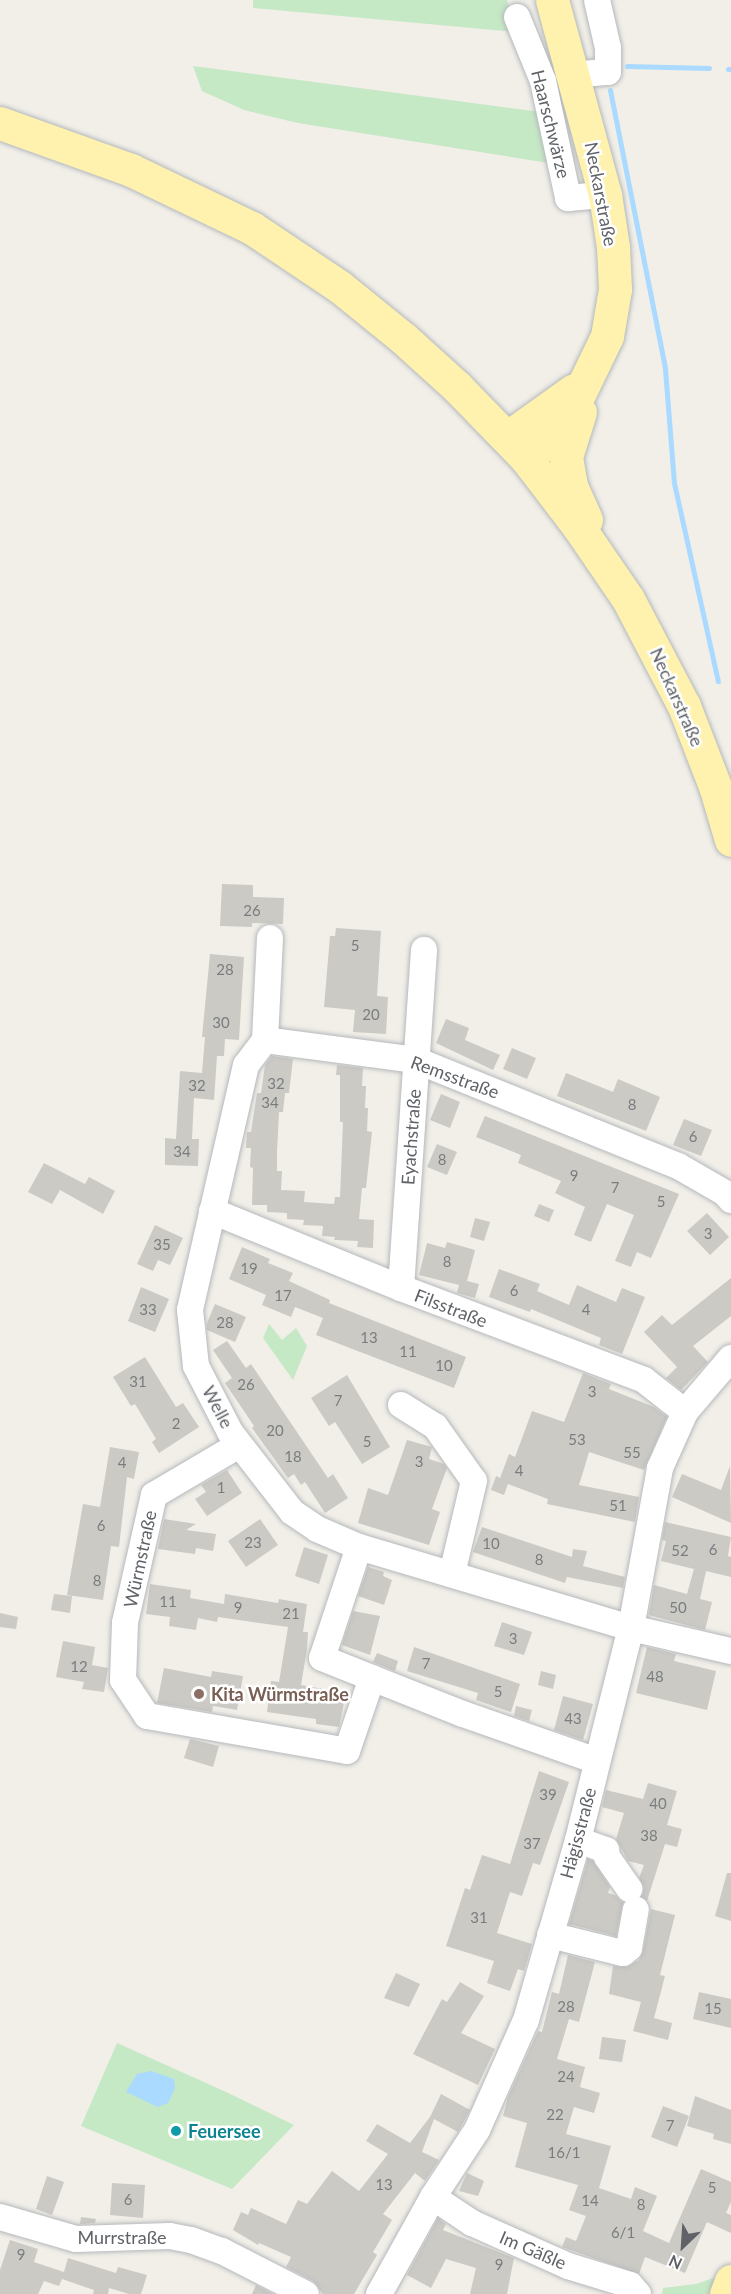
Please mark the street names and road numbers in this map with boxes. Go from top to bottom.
street label: Haarschwärze [527,67,575,181]
street label: Neckarstraße [580,140,622,248]
street label: Neckarstraße [646,644,708,750]
street label: Remsstraße [408,1051,502,1103]
street label: Eyachstraße [397,1088,425,1186]
street label: Filsstraße [412,1284,490,1332]
street label: Welle [198,1382,238,1432]
street label: Würmstraße [119,1508,161,1610]
street label: Hägisstraße [555,1785,601,1881]
street label: Murrstraße [77,2226,167,2248]
street label: Im Gäßle [496,2226,570,2274]

